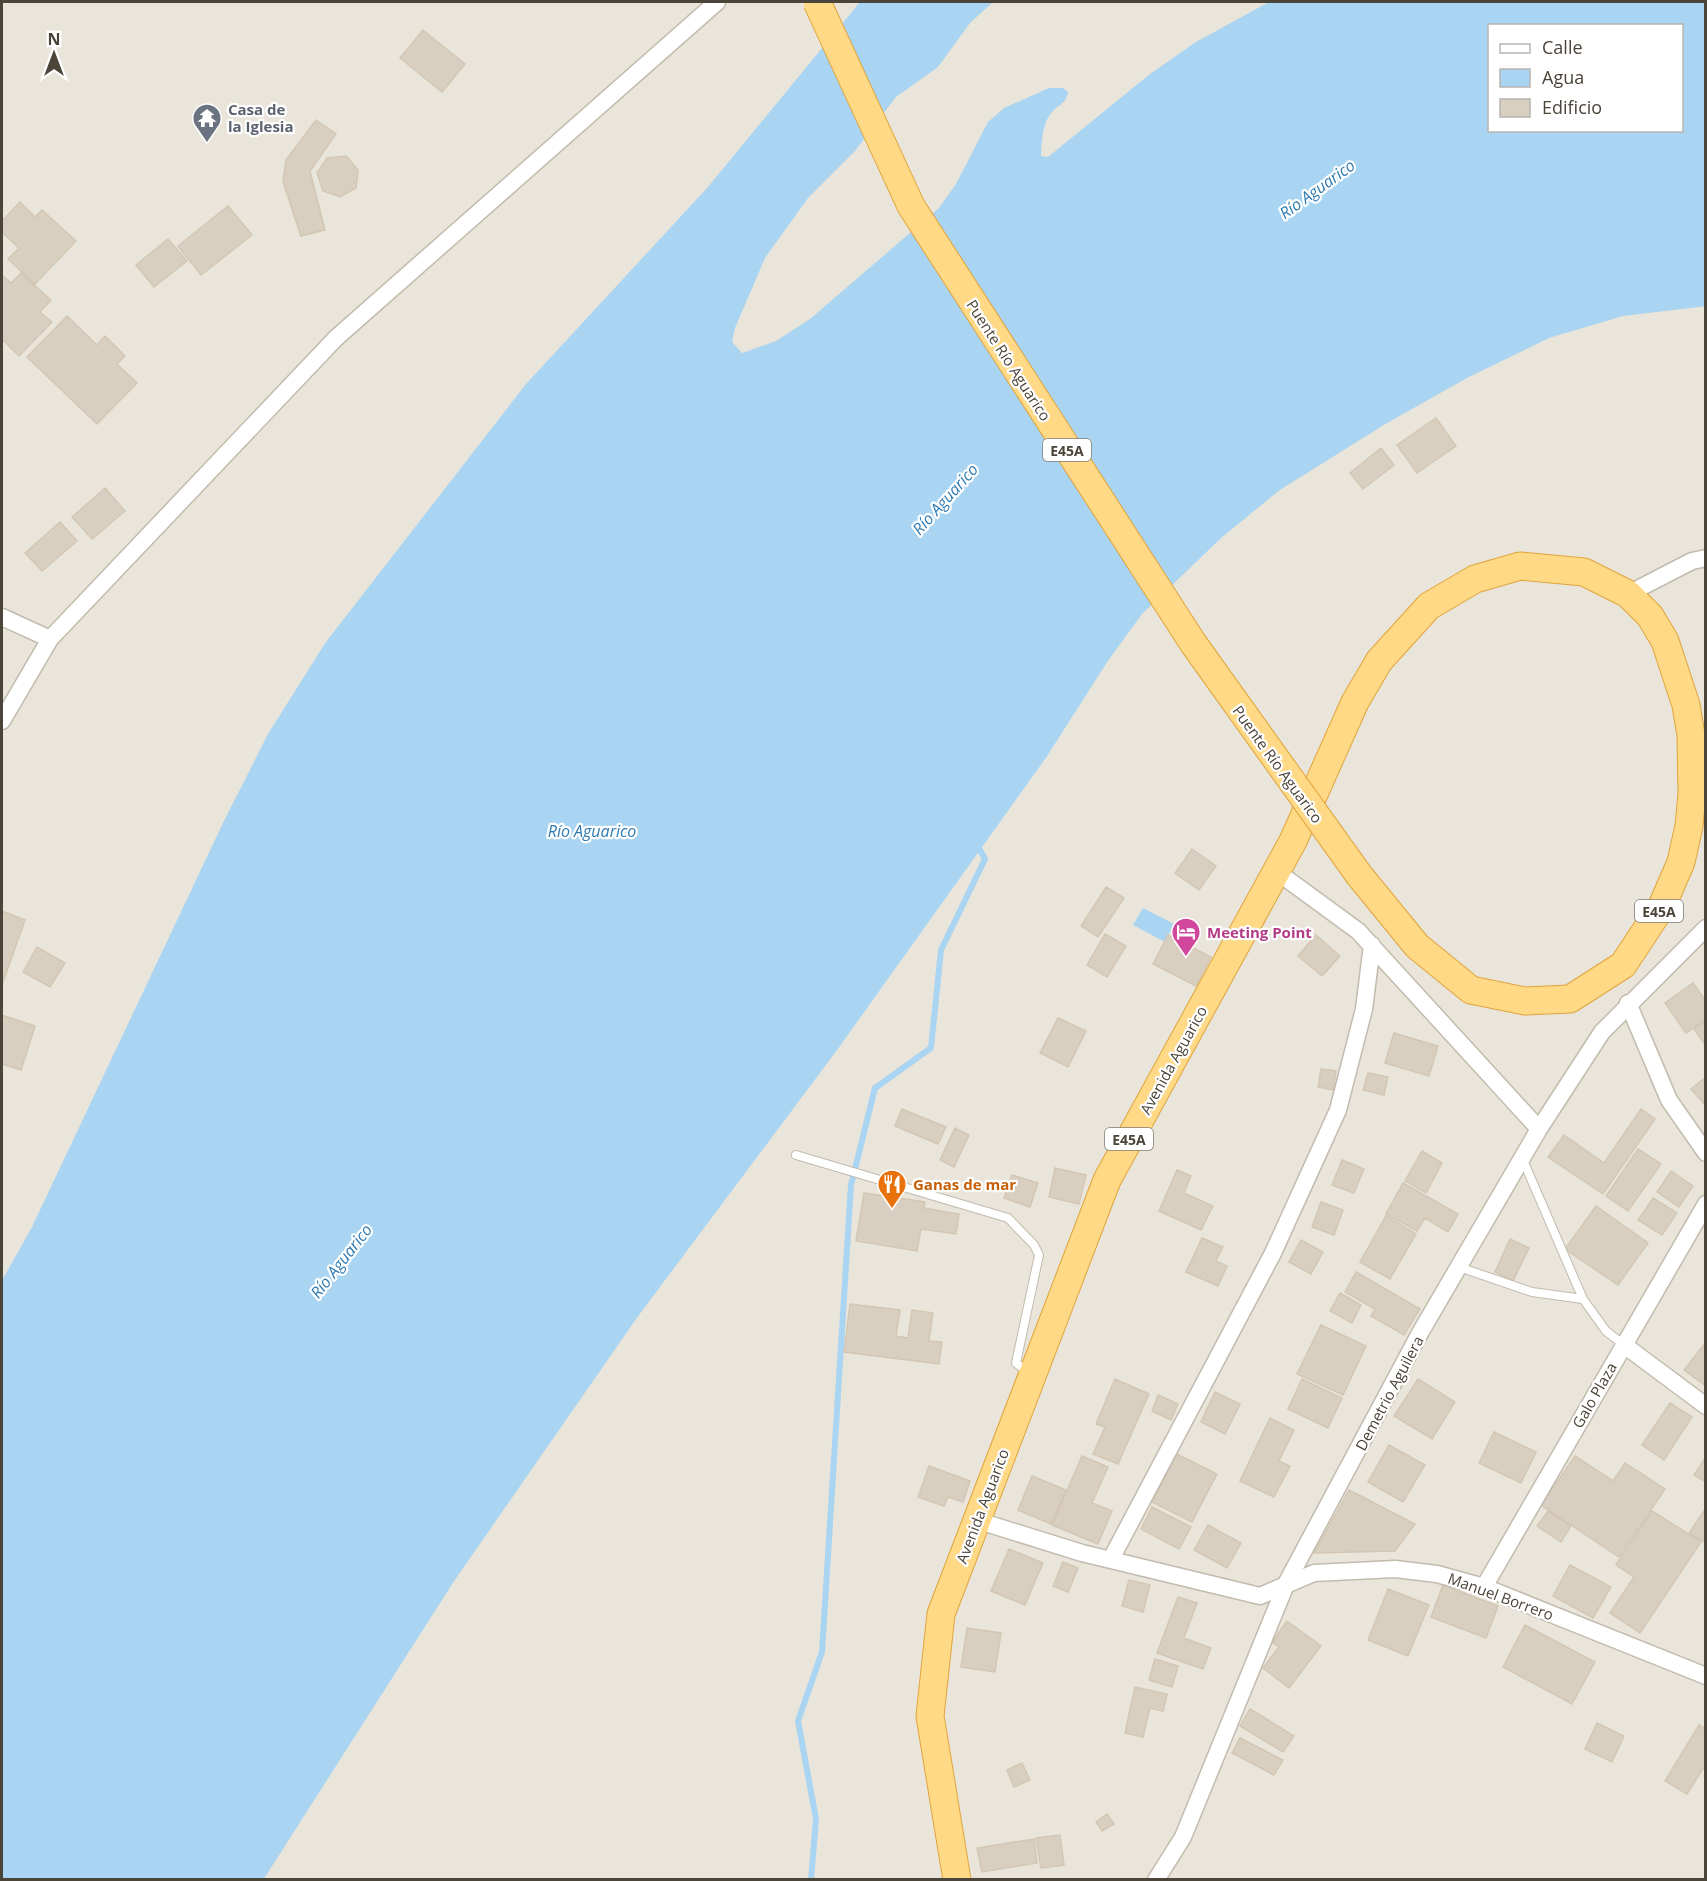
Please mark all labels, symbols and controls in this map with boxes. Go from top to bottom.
north arrow [24,24,84,84]
legend [1488,24,1683,132]
text: N [47,28,61,50]
text: Calle [1542,35,1583,59]
text: Agua [1542,65,1584,89]
text: Edificio [1542,95,1602,119]
place label: Casa de la Iglesia [228,99,294,136]
temple icon: Casa de la Iglesia [191,102,223,144]
water label: Río Aguarico [1275,154,1359,224]
street label: Puente Río Aguarico [962,296,1056,424]
road number: E45A [1043,439,1091,461]
water label: Río Aguarico [907,459,983,539]
street label: Puente Río Aguarico [1229,701,1327,827]
water label: Río Aguarico [548,820,636,842]
road number: E45A [1635,900,1683,922]
hotel icon: Meeting Point [1170,916,1202,958]
place label: Meeting Point [1207,922,1312,942]
street label: Avenida Aguarico [1135,1002,1211,1118]
road number: E45A [1105,1128,1153,1150]
restaurant icon: Ganas de mar [876,1168,908,1210]
place label: Ganas de mar [913,1174,1016,1194]
water label: Río Aguarico [305,1219,377,1303]
street label: Demetrio Aguilera [1350,1332,1428,1454]
street label: Galo Plaza [1567,1359,1621,1431]
street label: Avenida Aguarico [951,1446,1013,1566]
street label: Manuel Borrero [1445,1568,1557,1624]

